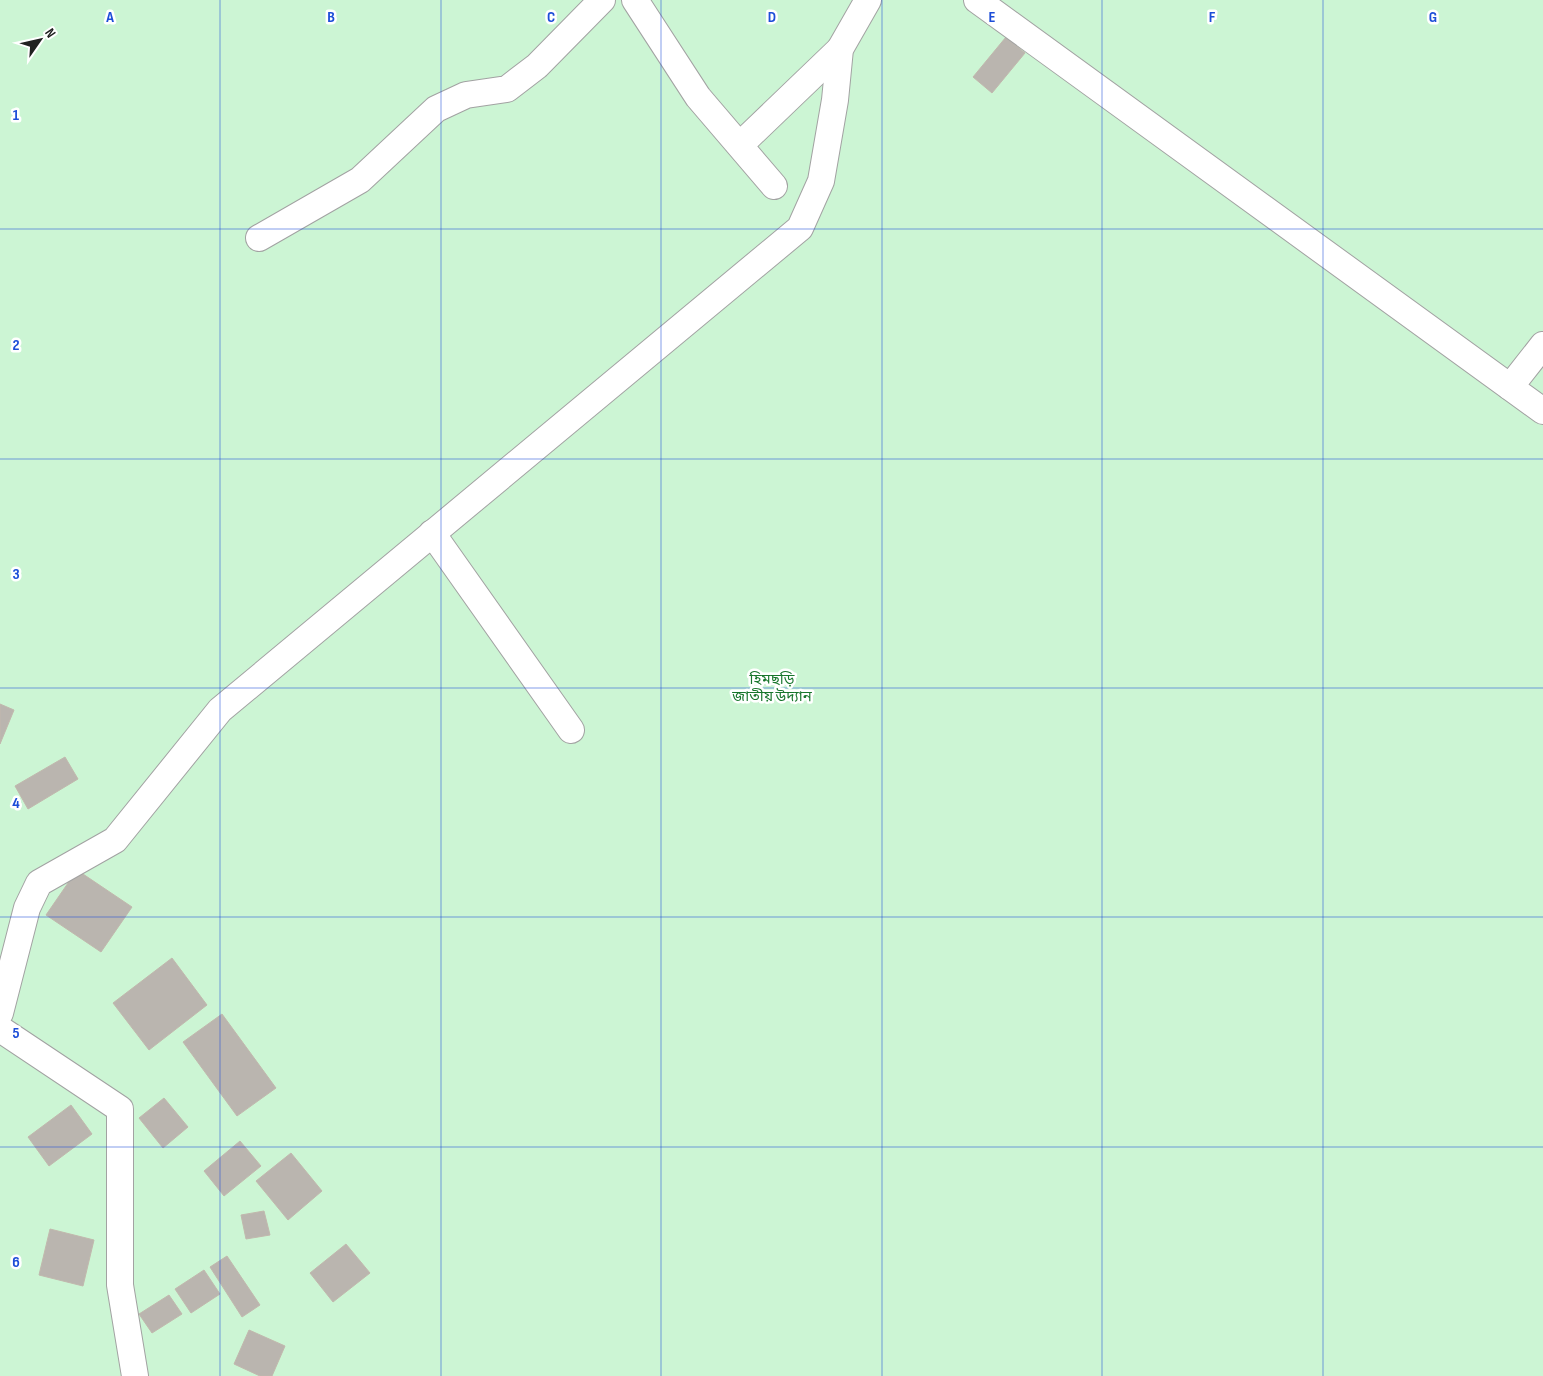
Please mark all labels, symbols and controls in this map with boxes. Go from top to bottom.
text: A [105,8,114,27]
text: B [327,8,335,27]
text: C [547,8,555,27]
text: D [768,8,776,27]
text: E [989,8,996,27]
text: F [1209,8,1216,27]
text: G [1429,8,1437,27]
north arrow [15,15,65,65]
text: N [41,25,60,41]
text: 1 [13,106,20,125]
text: 2 [12,336,20,355]
text: 3 [12,565,20,584]
park label: হিমছড়ি জাতীয় উদ্যান [731,670,813,706]
text: 4 [12,794,20,813]
text: 5 [12,1024,20,1043]
text: 6 [12,1253,20,1272]

